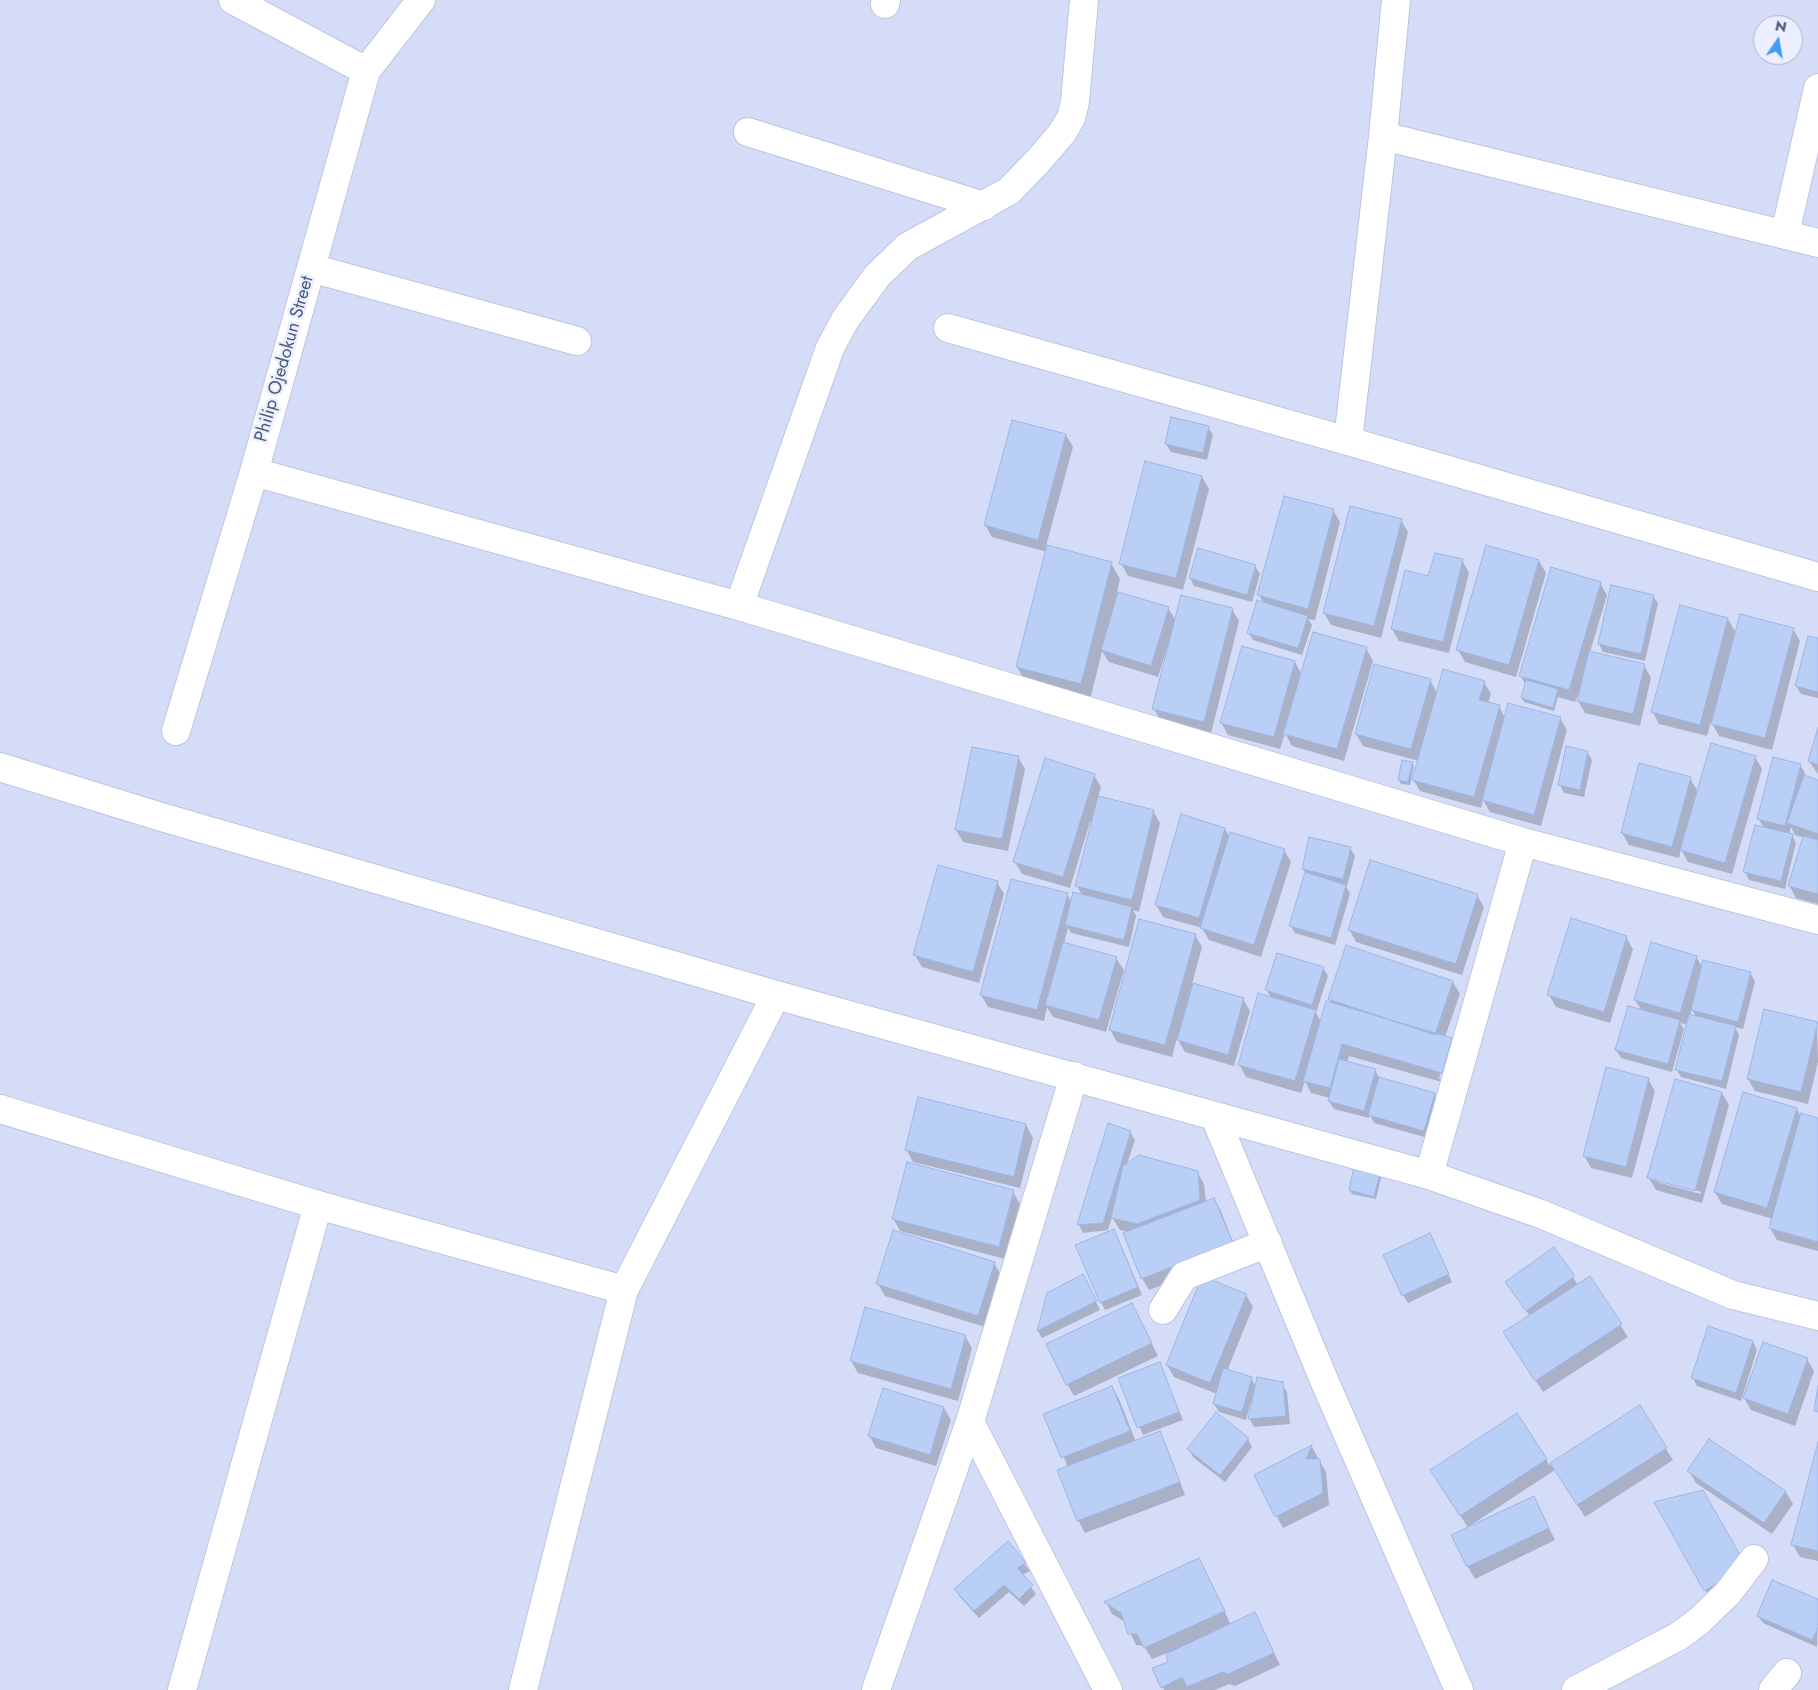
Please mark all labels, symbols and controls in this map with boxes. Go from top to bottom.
north arrow [1753,15,1803,65]
text: N [1773,15,1788,37]
street label: Philip Ojedokun Street [251,274,319,444]

